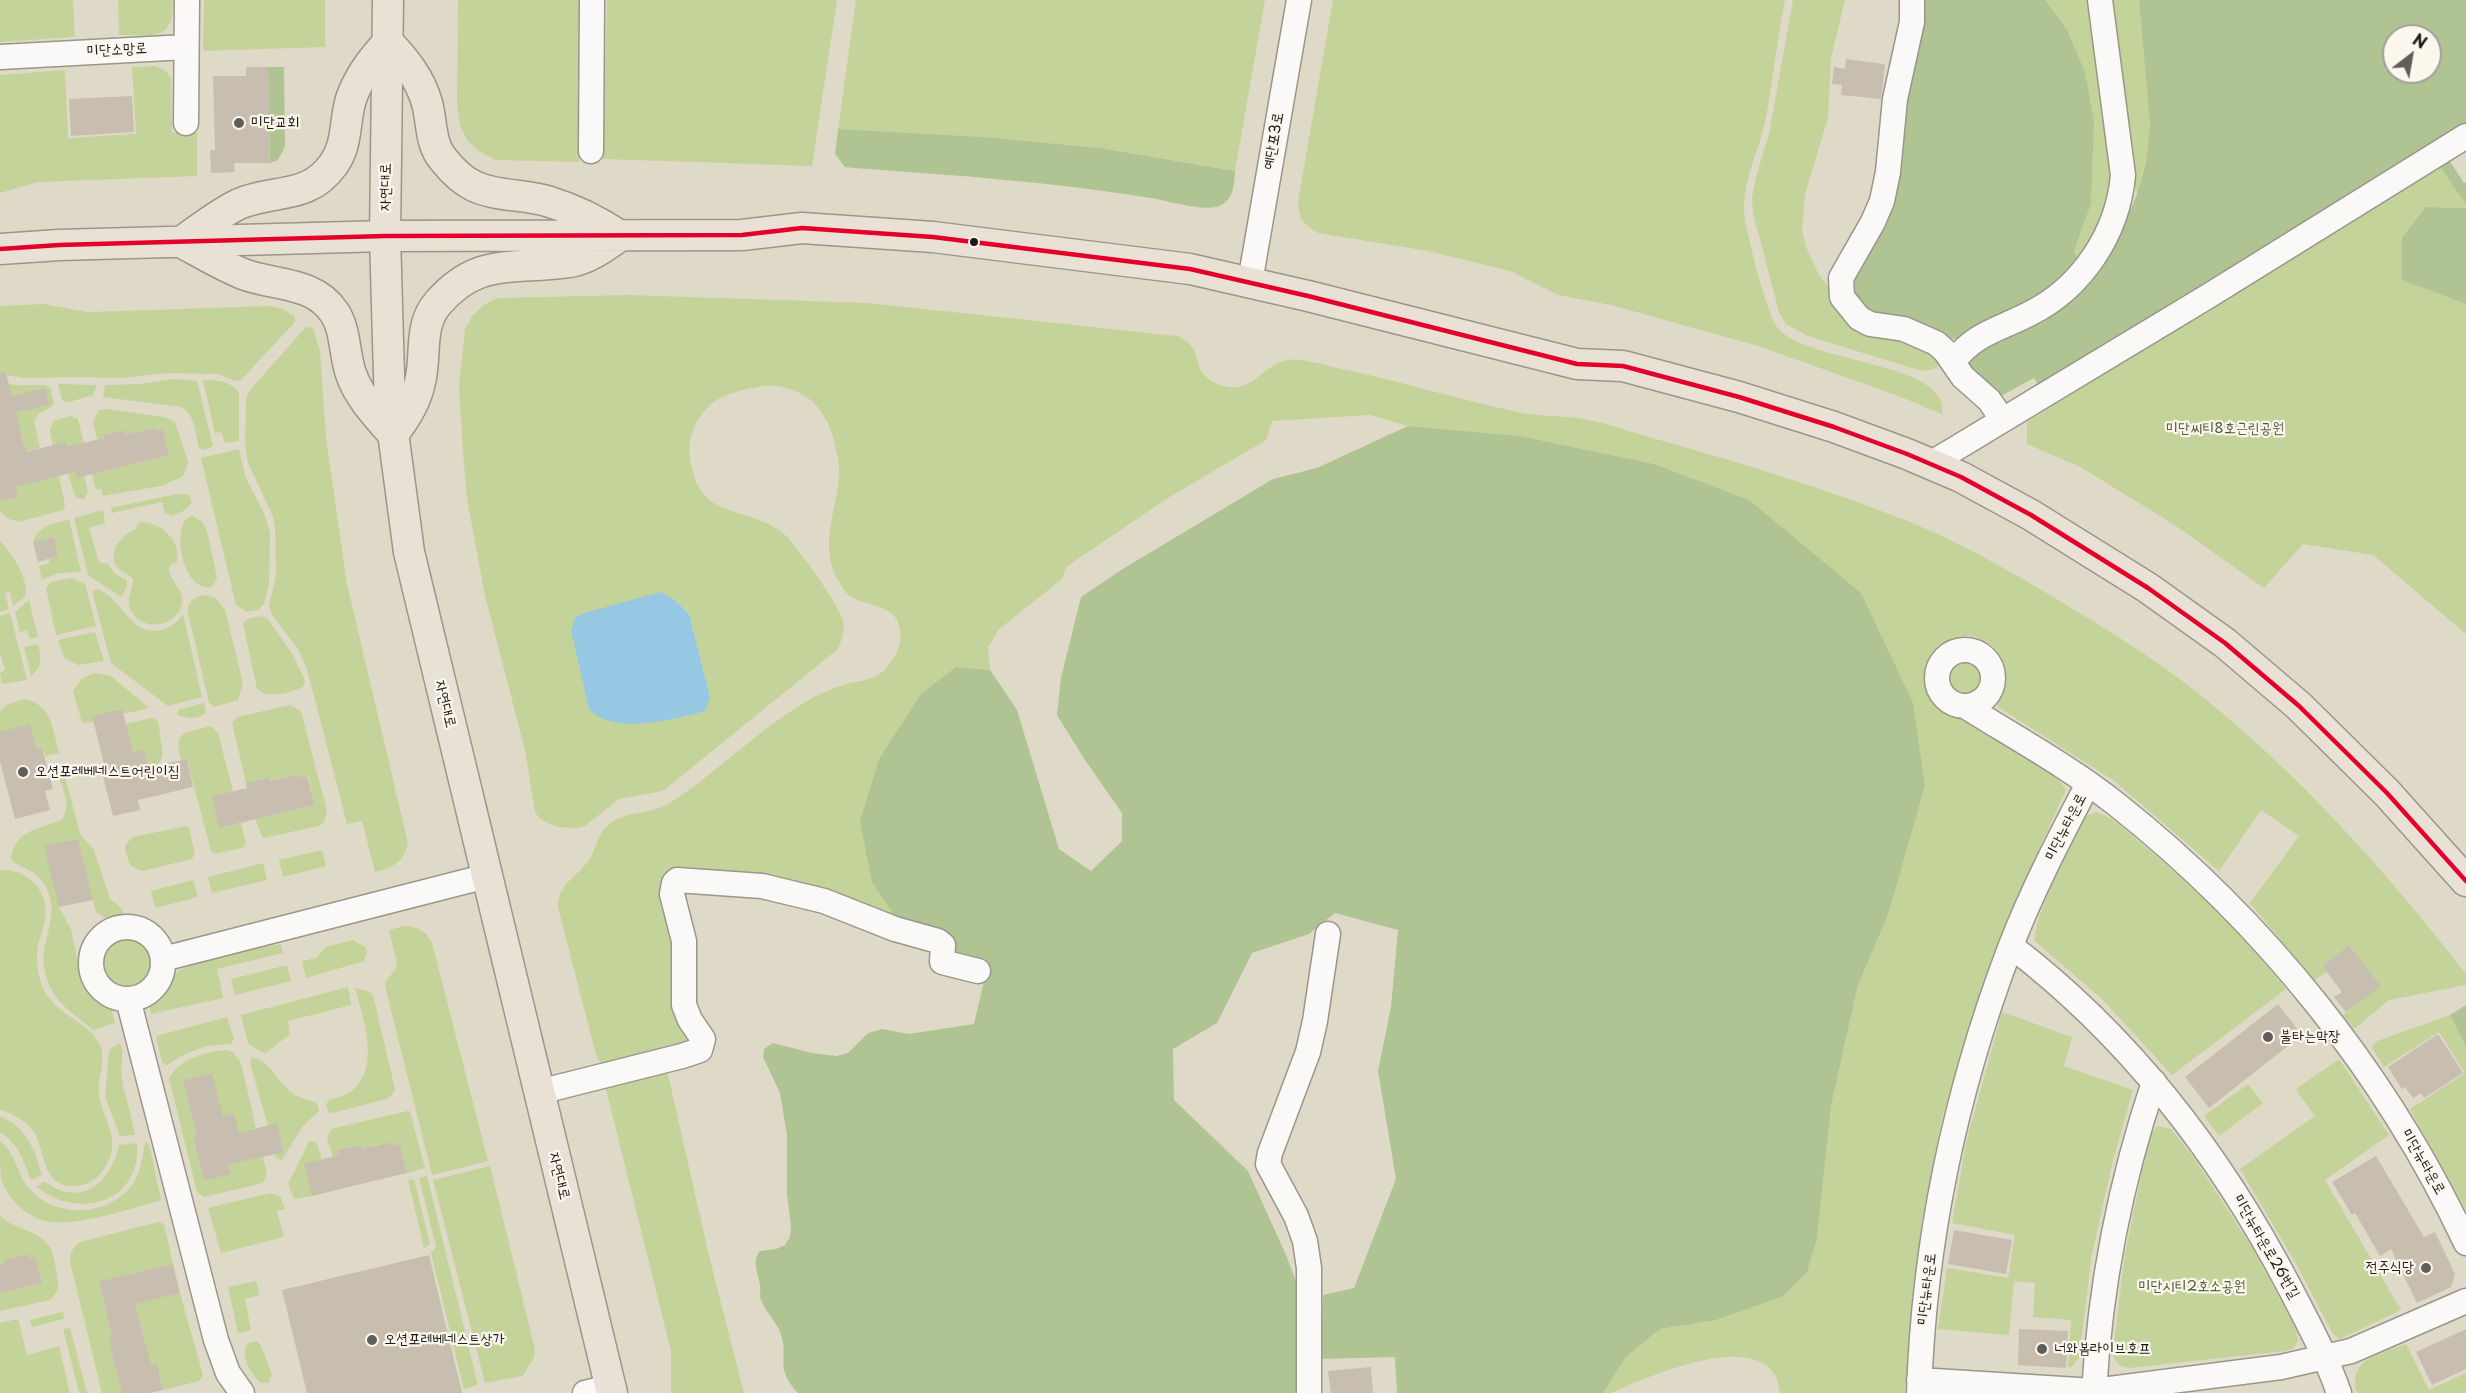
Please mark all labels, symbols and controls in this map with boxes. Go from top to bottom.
north arrow [2382,24,2442,84]
text: N [2409,27,2432,54]
street label: 미단소망로 [86,39,148,61]
street label: 예단포3로 [1260,111,1288,171]
place label: 미단교회 [251,114,299,132]
marker: 미단교회 [232,116,246,130]
street label: 자연대로 [377,163,395,211]
unlabelled marker [968,236,980,248]
park label: 미단씨티8호근린공원 [2166,420,2284,438]
street label: 자연대로 [430,678,460,730]
place label: 오션포레베네스트어린이집 [35,763,180,781]
marker: 오션포레베네스트어린이집 [16,765,30,779]
street label: 미단뉴타운로 [2042,791,2090,863]
place label: 불타는막장 [2280,1028,2340,1046]
marker: 불타는막장 [2261,1030,2275,1044]
street label: 미단뉴타운로 [2397,1126,2449,1198]
street label: 자연대로 [544,1150,574,1202]
street label: 미단뉴타운로26번길 [2229,1192,2303,1302]
street label: 미단뉴타운로 [1914,1252,1940,1326]
place label: 전주식당 [2366,1259,2414,1277]
marker: 전주식당 [2419,1261,2433,1275]
park label: 미단시티2호소공원 [2138,1278,2246,1296]
place label: 오션포레베네스트상가 [384,1331,505,1349]
marker: 오션포레베네스트상가 [365,1333,379,1347]
place label: 너와봄라이브호프 [2054,1340,2151,1358]
marker: 너와봄라이브호프 [2035,1342,2049,1356]

